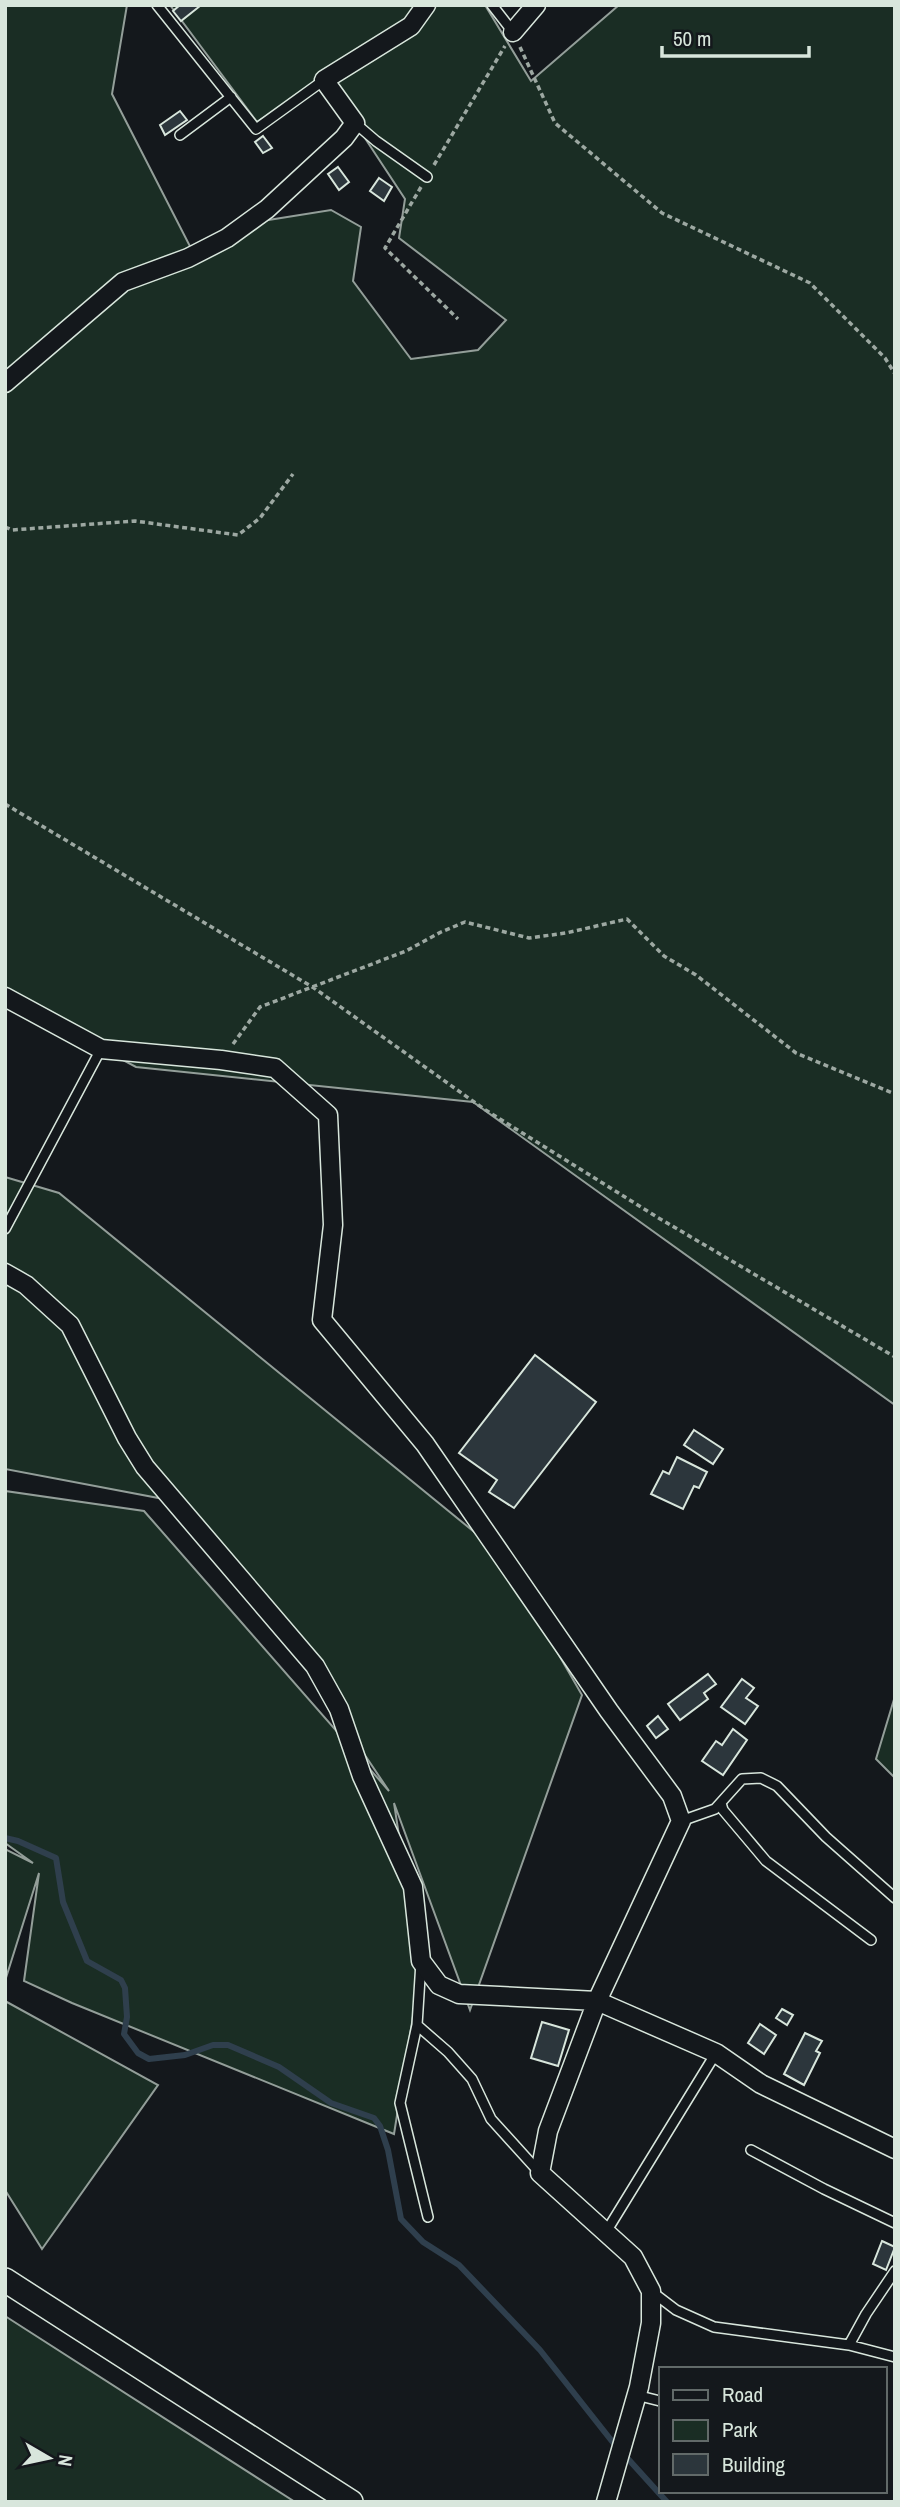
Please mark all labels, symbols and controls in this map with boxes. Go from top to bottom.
scale bar [662,14,809,58]
text: 50 m [673,24,711,53]
legend [659,2367,886,2493]
text: Road [722,2380,763,2409]
text: Park [722,2415,758,2444]
north arrow [14,2423,84,2493]
text: Building [722,2450,786,2479]
text: N [52,2453,80,2468]

